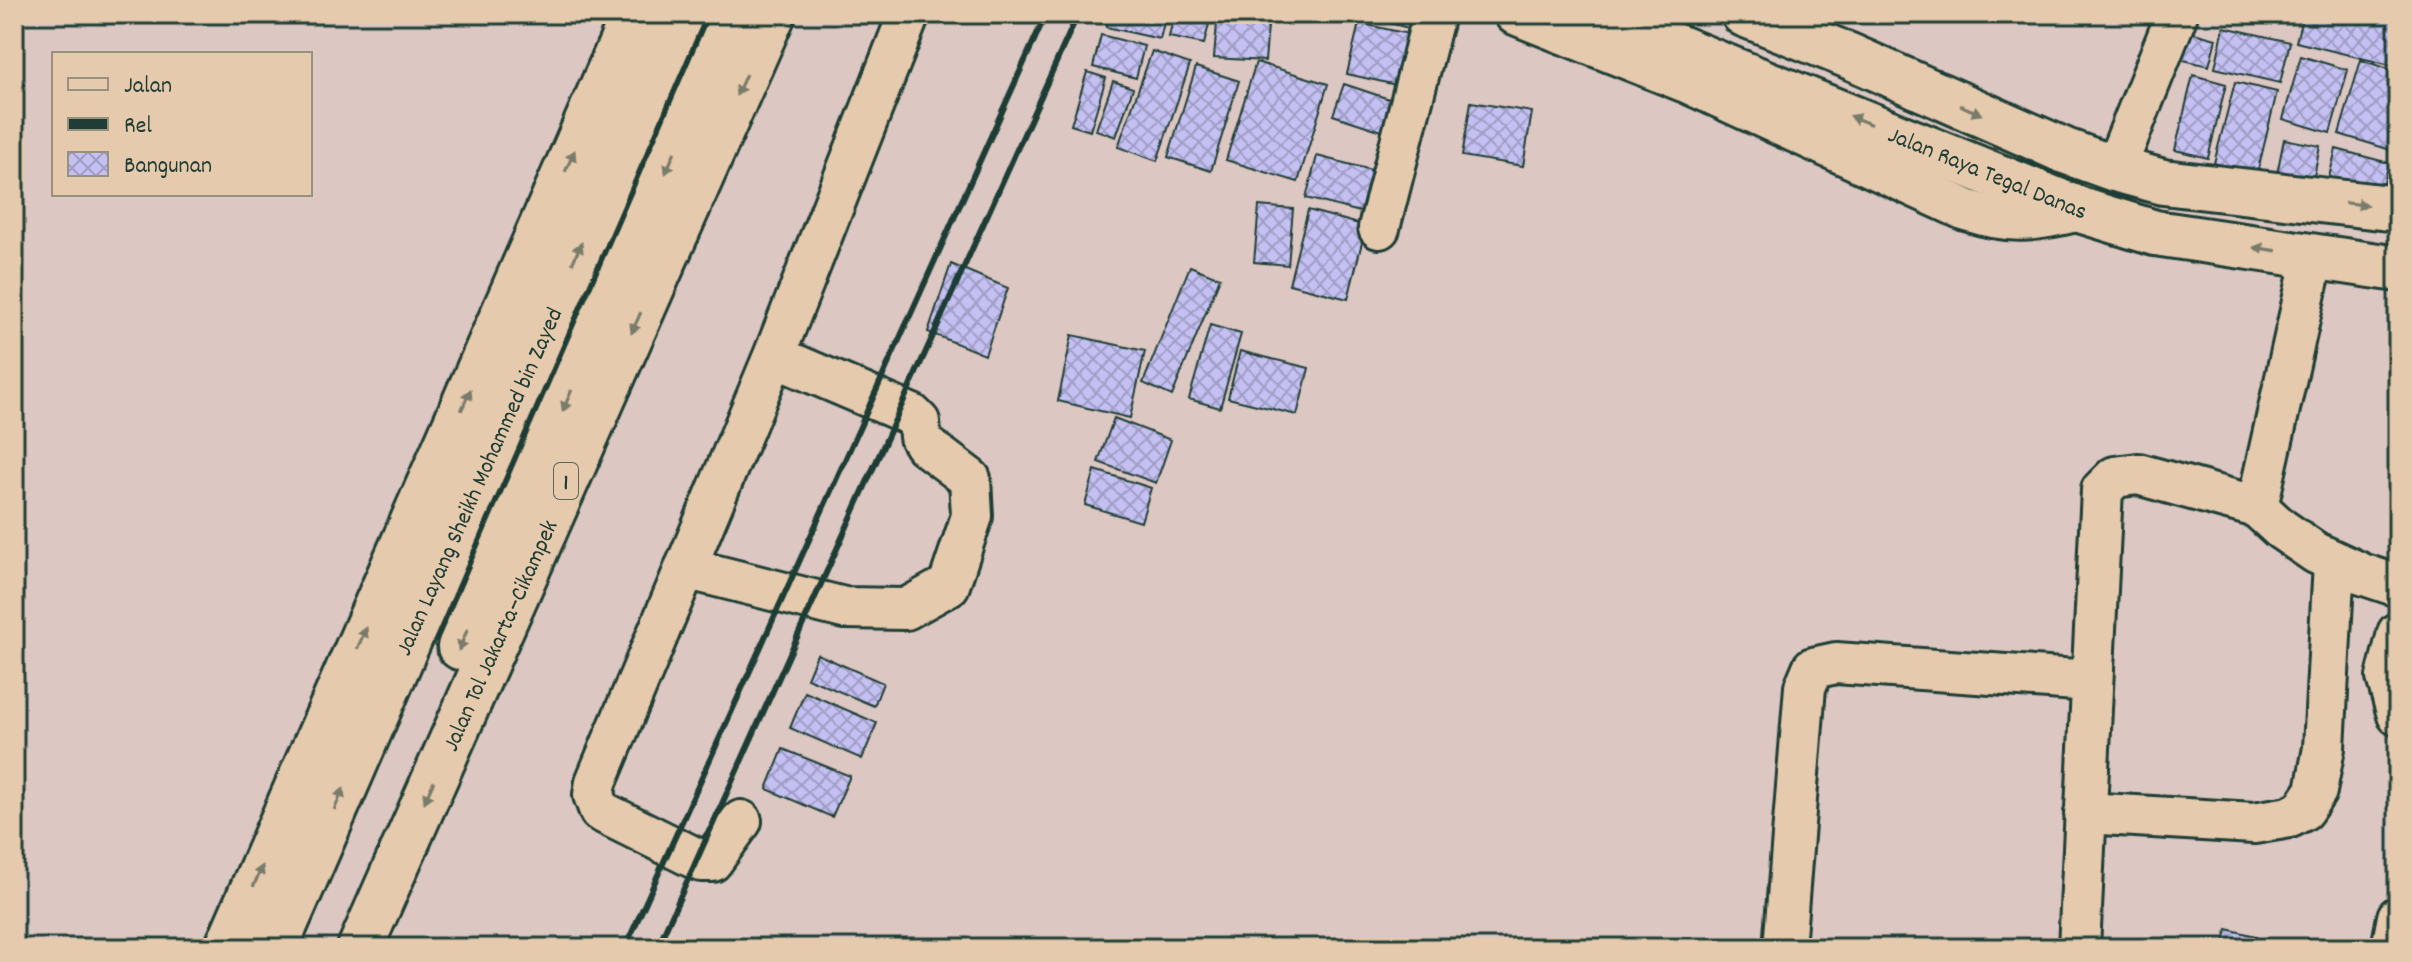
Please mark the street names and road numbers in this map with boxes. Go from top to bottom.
street label: Jalan Raya Tegal Danas [1882,119,2092,230]
street label: Jalan Layang Sheikh Mohammed bin Zayed [388,303,573,662]
road number: 1 [554,463,578,499]
street label: Jalan Tol Jakarta–Cikampek [435,515,568,757]

